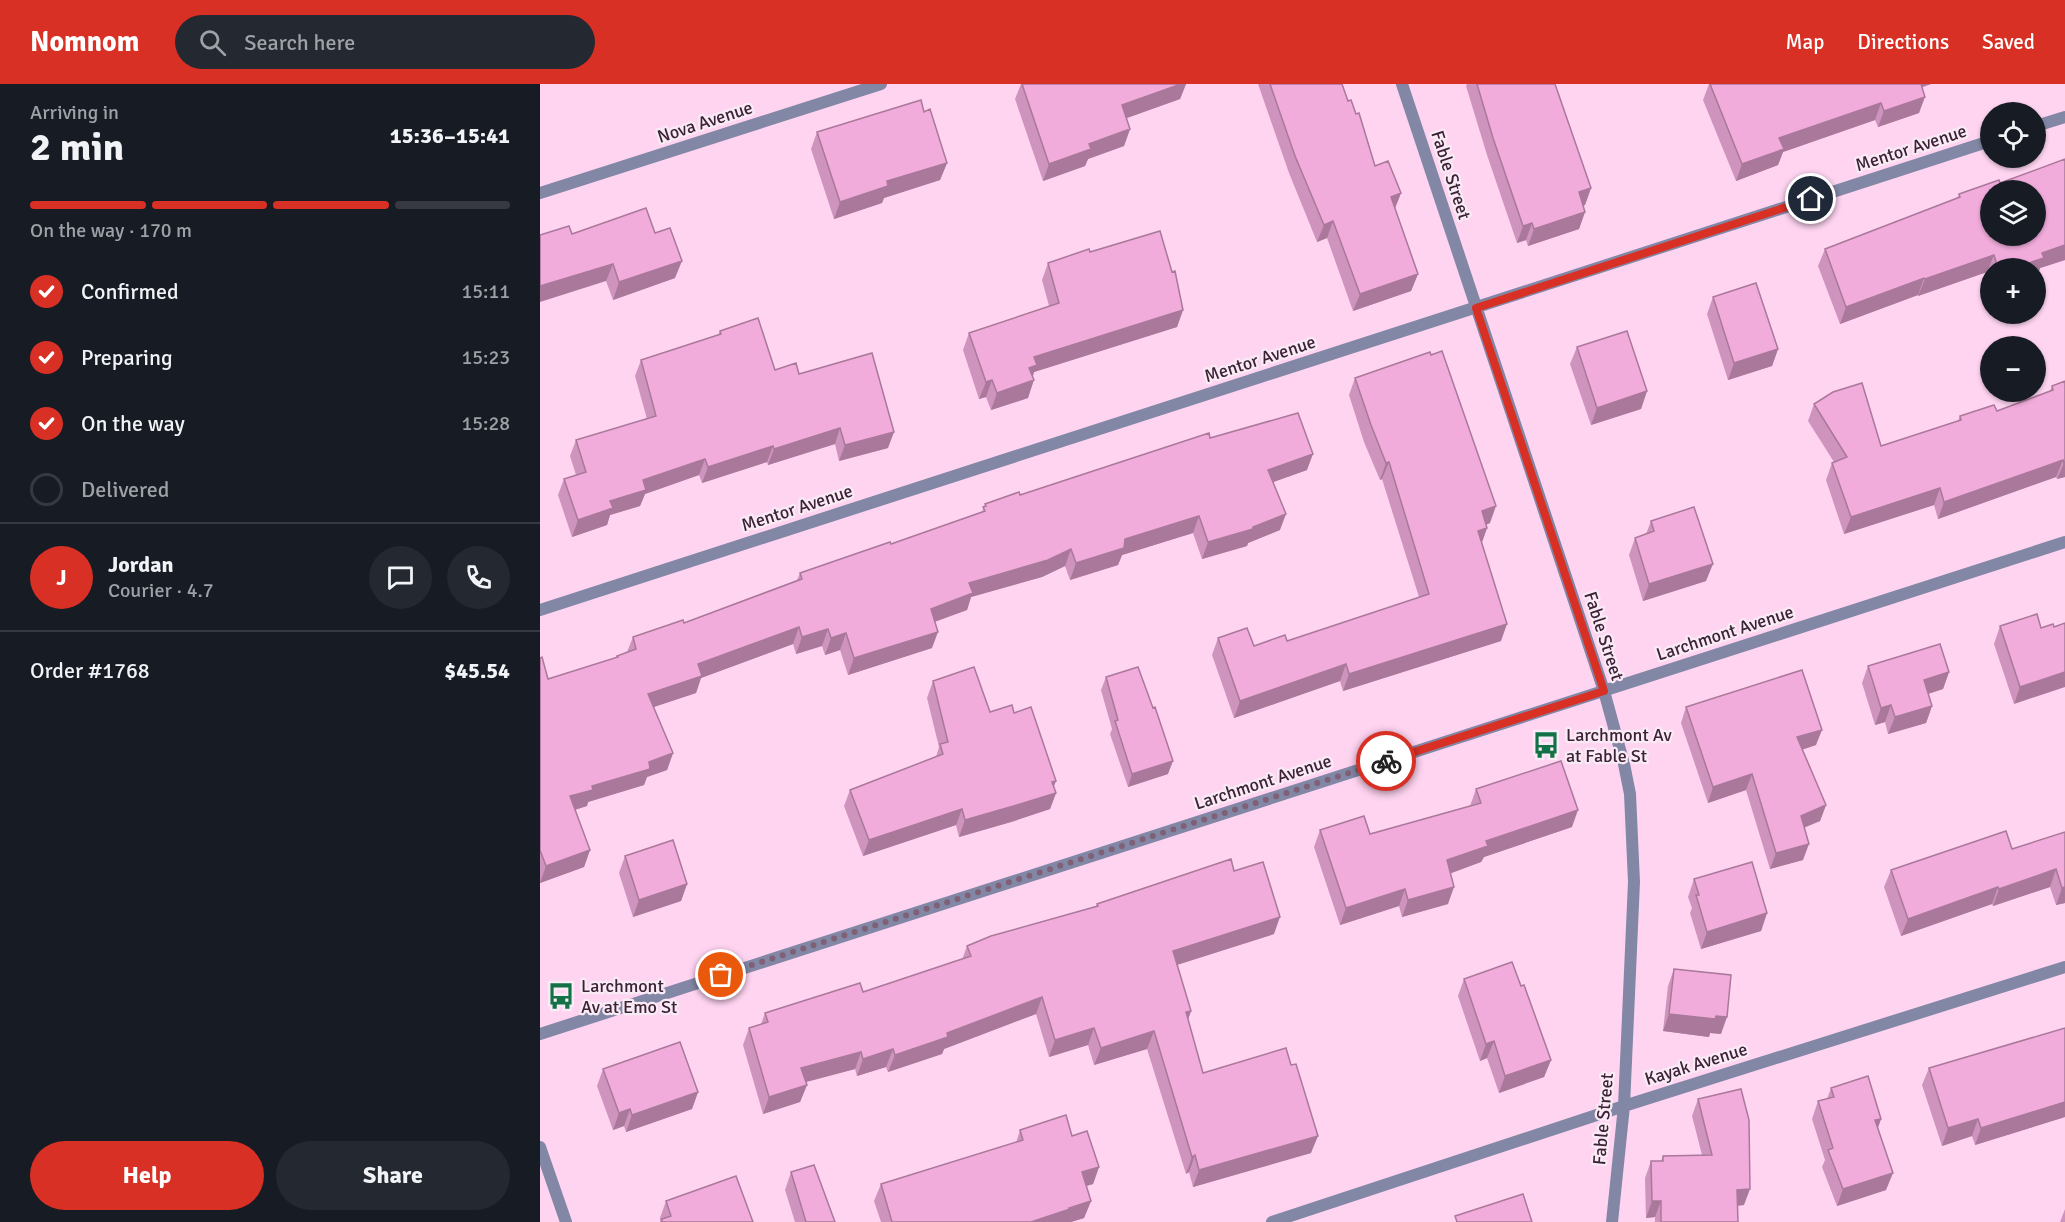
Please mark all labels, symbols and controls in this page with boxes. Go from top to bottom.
search box [175,15,595,69]
text: Nomnom [30,25,139,59]
icon: search [196,26,229,59]
text: Search here [244,29,355,56]
text: Map [1786,29,1824,55]
text: Directions [1857,29,1949,55]
text: Saved [1982,29,2035,55]
street label: Nova Avenue [655,96,755,148]
text: Arriving in [30,100,119,125]
map controls [1980,102,2046,402]
button: locate [1980,102,2046,168]
street label: Mentor Avenue [1853,120,1969,176]
text: 15:36–15:41 [390,122,510,149]
text: 2 min [30,123,124,171]
street label: Fable Street [1426,128,1476,222]
pin [1785,173,1836,224]
button: layers [1980,180,2046,246]
icon: home [1794,182,1827,215]
text: On the way · 170 m [30,218,192,243]
button: + [1980,258,2046,324]
icon: check [30,275,63,308]
text: Confirmed [81,278,179,305]
text: 15:11 [461,279,510,304]
street label: Mentor Avenue [1202,331,1318,387]
button: − [1980,336,2046,402]
icon: check [30,341,63,374]
text: Preparing [81,344,173,371]
text: 15:23 [461,345,510,370]
icon: check [30,407,63,440]
text: On the way [81,410,185,437]
text: 15:28 [461,411,510,436]
text: Delivered [81,476,169,503]
street label: Mentor Avenue [739,480,855,536]
button: chat [369,546,432,609]
button: phone [447,546,510,609]
text: Jordan [108,551,174,578]
text: J [56,564,67,591]
text: Courier · 4.7 [108,578,214,603]
street label: Fable Street [1579,589,1629,683]
street label: Larchmont Avenue [1654,600,1796,666]
text: Order #1768 [30,657,150,684]
text: $45.54 [444,657,510,684]
place label: Larchmont Av at Fable St [1566,724,1672,767]
bus stop icon: Larchmont Av at Fable St [1531,730,1561,760]
courier [1356,731,1416,791]
icon: bike [1370,745,1403,778]
street label: Larchmont Avenue [1192,749,1334,815]
pin [695,949,746,1000]
icon: bag [704,958,737,991]
place label: Larchmont Av at Emo St [581,975,677,1018]
bus stop icon: Larchmont Av at Emo St [546,981,576,1011]
street label: Kayak Avenue [1642,1038,1750,1090]
street label: Fable Street [1588,1072,1618,1166]
button: Help [30,1141,264,1210]
button: Share [276,1141,510,1210]

